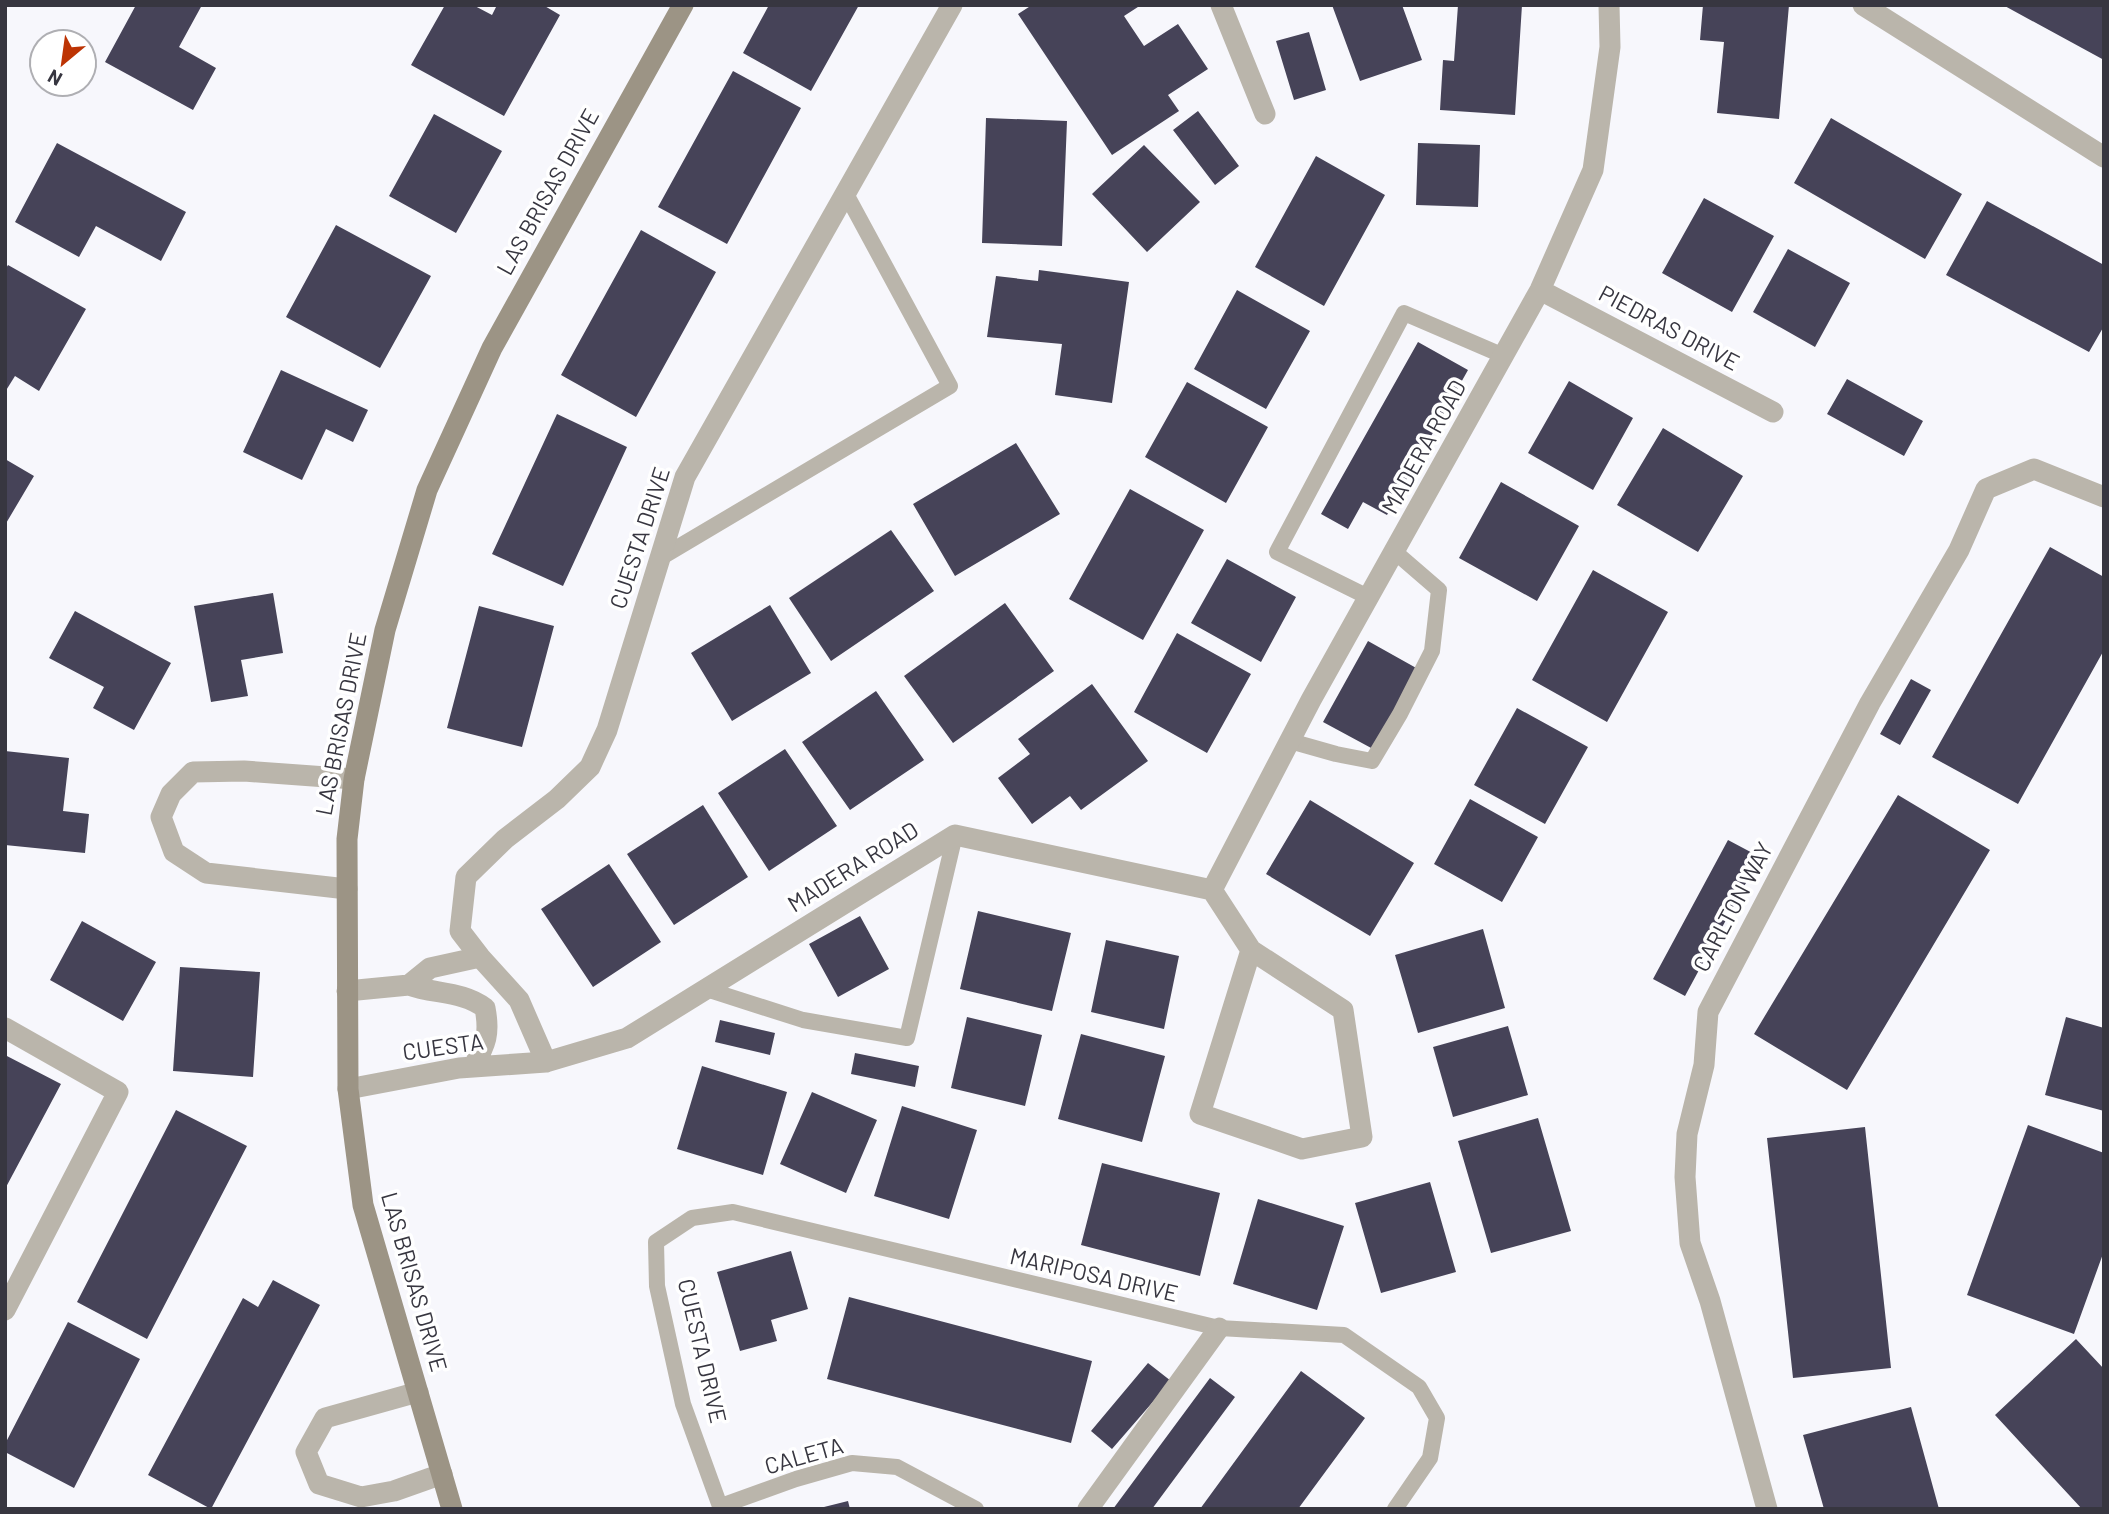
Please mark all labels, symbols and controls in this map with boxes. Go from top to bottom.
north arrow [28,28,98,98]
text: N [43,65,66,91]
street label: LAS BRISAS DRIVE [490,104,604,279]
street label: PIEDRAS DRIVE [1594,278,1745,376]
street label: MADERA ROAD [1375,375,1471,518]
street label: CUESTA DRIVE [603,463,675,612]
street label: LAS BRISAS DRIVE [309,630,371,818]
street label: MADERA ROAD [782,815,923,917]
street label: CARLTON WAY [1686,837,1778,976]
street label: CUESTA [401,1026,485,1066]
street label: LAS BRISAS DRIVE [376,1189,454,1375]
street label: MARIPOSA DRIVE [1007,1241,1181,1307]
street label: CUESTA DRIVE [673,1276,733,1426]
street label: CALETA [761,1430,846,1480]

